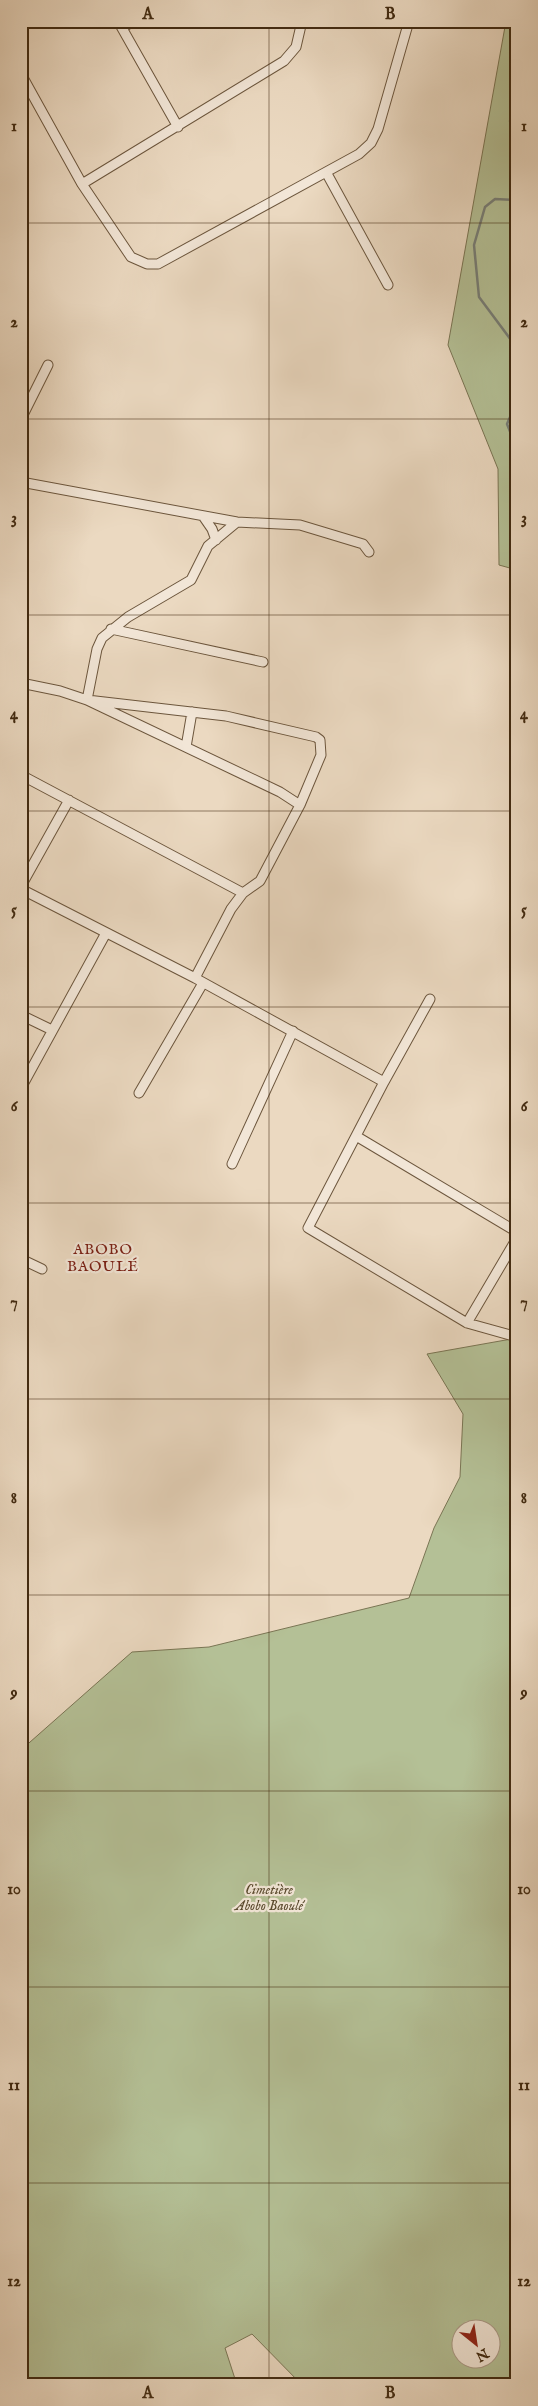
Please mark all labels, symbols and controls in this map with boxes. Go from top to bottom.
text: A [142,5,155,25]
text: B [385,5,396,25]
text: 1 [11,117,17,137]
text: 1 [521,117,527,137]
text: 2 [10,313,18,333]
text: 2 [520,313,528,333]
text: 3 [11,509,17,529]
text: 3 [521,509,527,529]
text: 4 [10,705,19,725]
text: 4 [520,705,529,725]
text: 5 [11,901,17,921]
text: 5 [521,901,527,921]
text: 6 [11,1097,19,1117]
text: 6 [521,1097,529,1117]
district label: ABOBO BAOULÉ [67,1240,139,1276]
text: 7 [10,1293,18,1313]
text: 7 [520,1293,528,1313]
text: 8 [11,1489,17,1509]
text: 8 [521,1489,527,1509]
text: 9 [10,1684,18,1704]
text: 9 [520,1684,528,1704]
text: 10 [7,1880,21,1900]
text: 10 [517,1880,531,1900]
park label: Cimetière Abobo Baoulé [233,1881,305,1915]
text: 11 [8,2076,20,2096]
text: 11 [518,2076,530,2096]
text: 12 [7,2272,21,2292]
text: 12 [517,2272,531,2292]
north arrow [450,2318,500,2368]
text: N [472,2343,493,2365]
text: A [142,2384,155,2404]
text: B [385,2384,396,2404]

